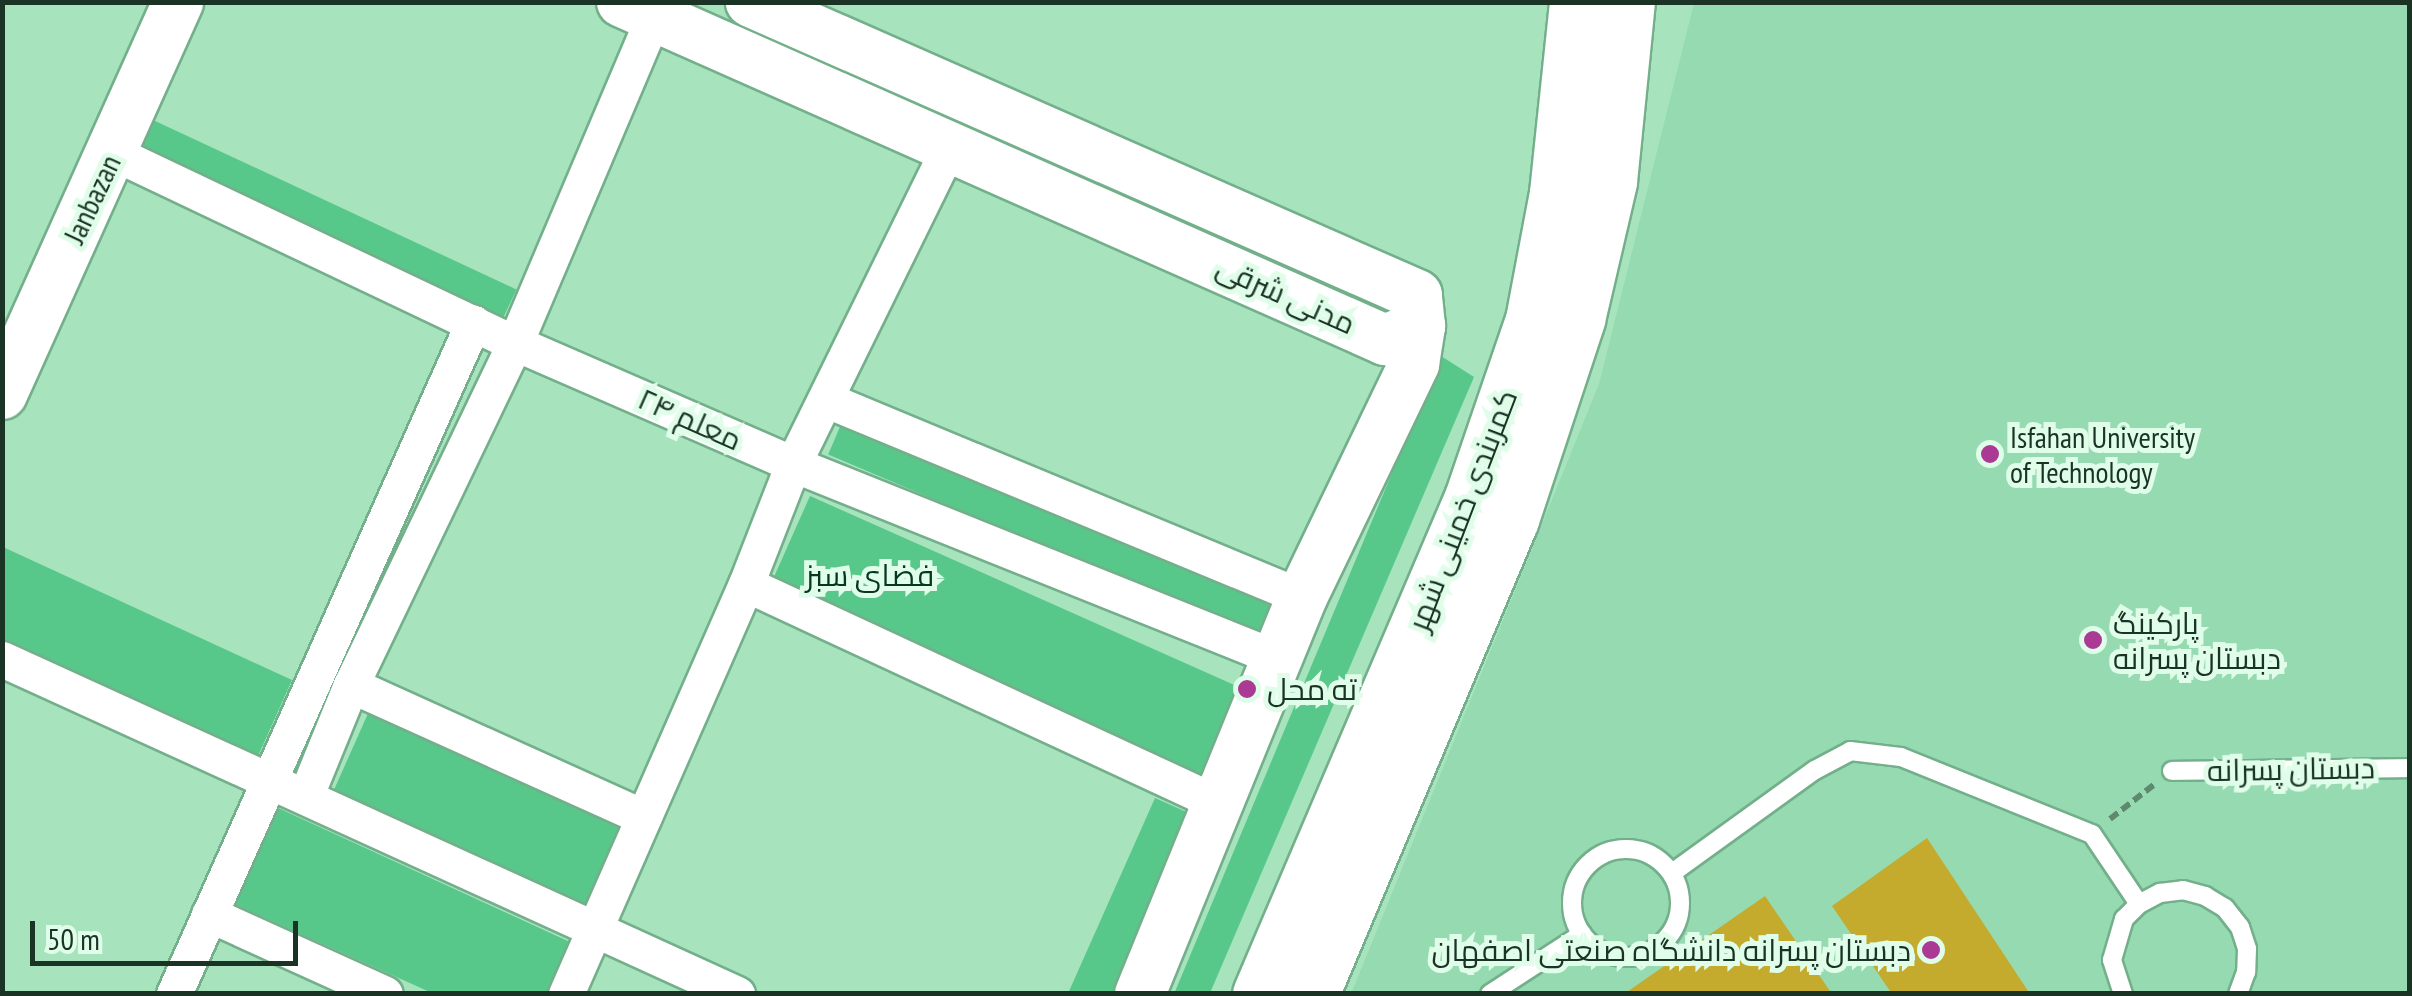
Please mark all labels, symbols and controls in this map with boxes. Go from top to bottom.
street label: Janbazan [56,149,128,249]
street label: مدنی شرقی [1211,248,1361,342]
street label: معلم ۲۴ [633,380,747,458]
street label: کمربندی خمینی شهر [1399,384,1525,636]
place label: Isfahan University of Technology [2010,419,2195,490]
marker: Isfahan University of Technology [1979,443,2001,465]
park label: فضای سبز [806,557,934,593]
place label: پارکینگ دبستان پسرانه [2113,605,2281,676]
marker: پارکینگ دبستان پسرانه [2082,629,2104,651]
place label: ته محل [1267,671,1357,707]
marker: ته محل [1236,678,1258,700]
street label: دبستان پسرانه [2207,750,2375,788]
scale bar [35,901,302,963]
text: 50 m [47,919,100,958]
place label: دبستان پسرانه دانشگاه صنعتی اصفهان [1432,932,1911,968]
marker: دبستان پسرانه دانشگاه صنعتی اصفهان [1920,939,1942,961]

